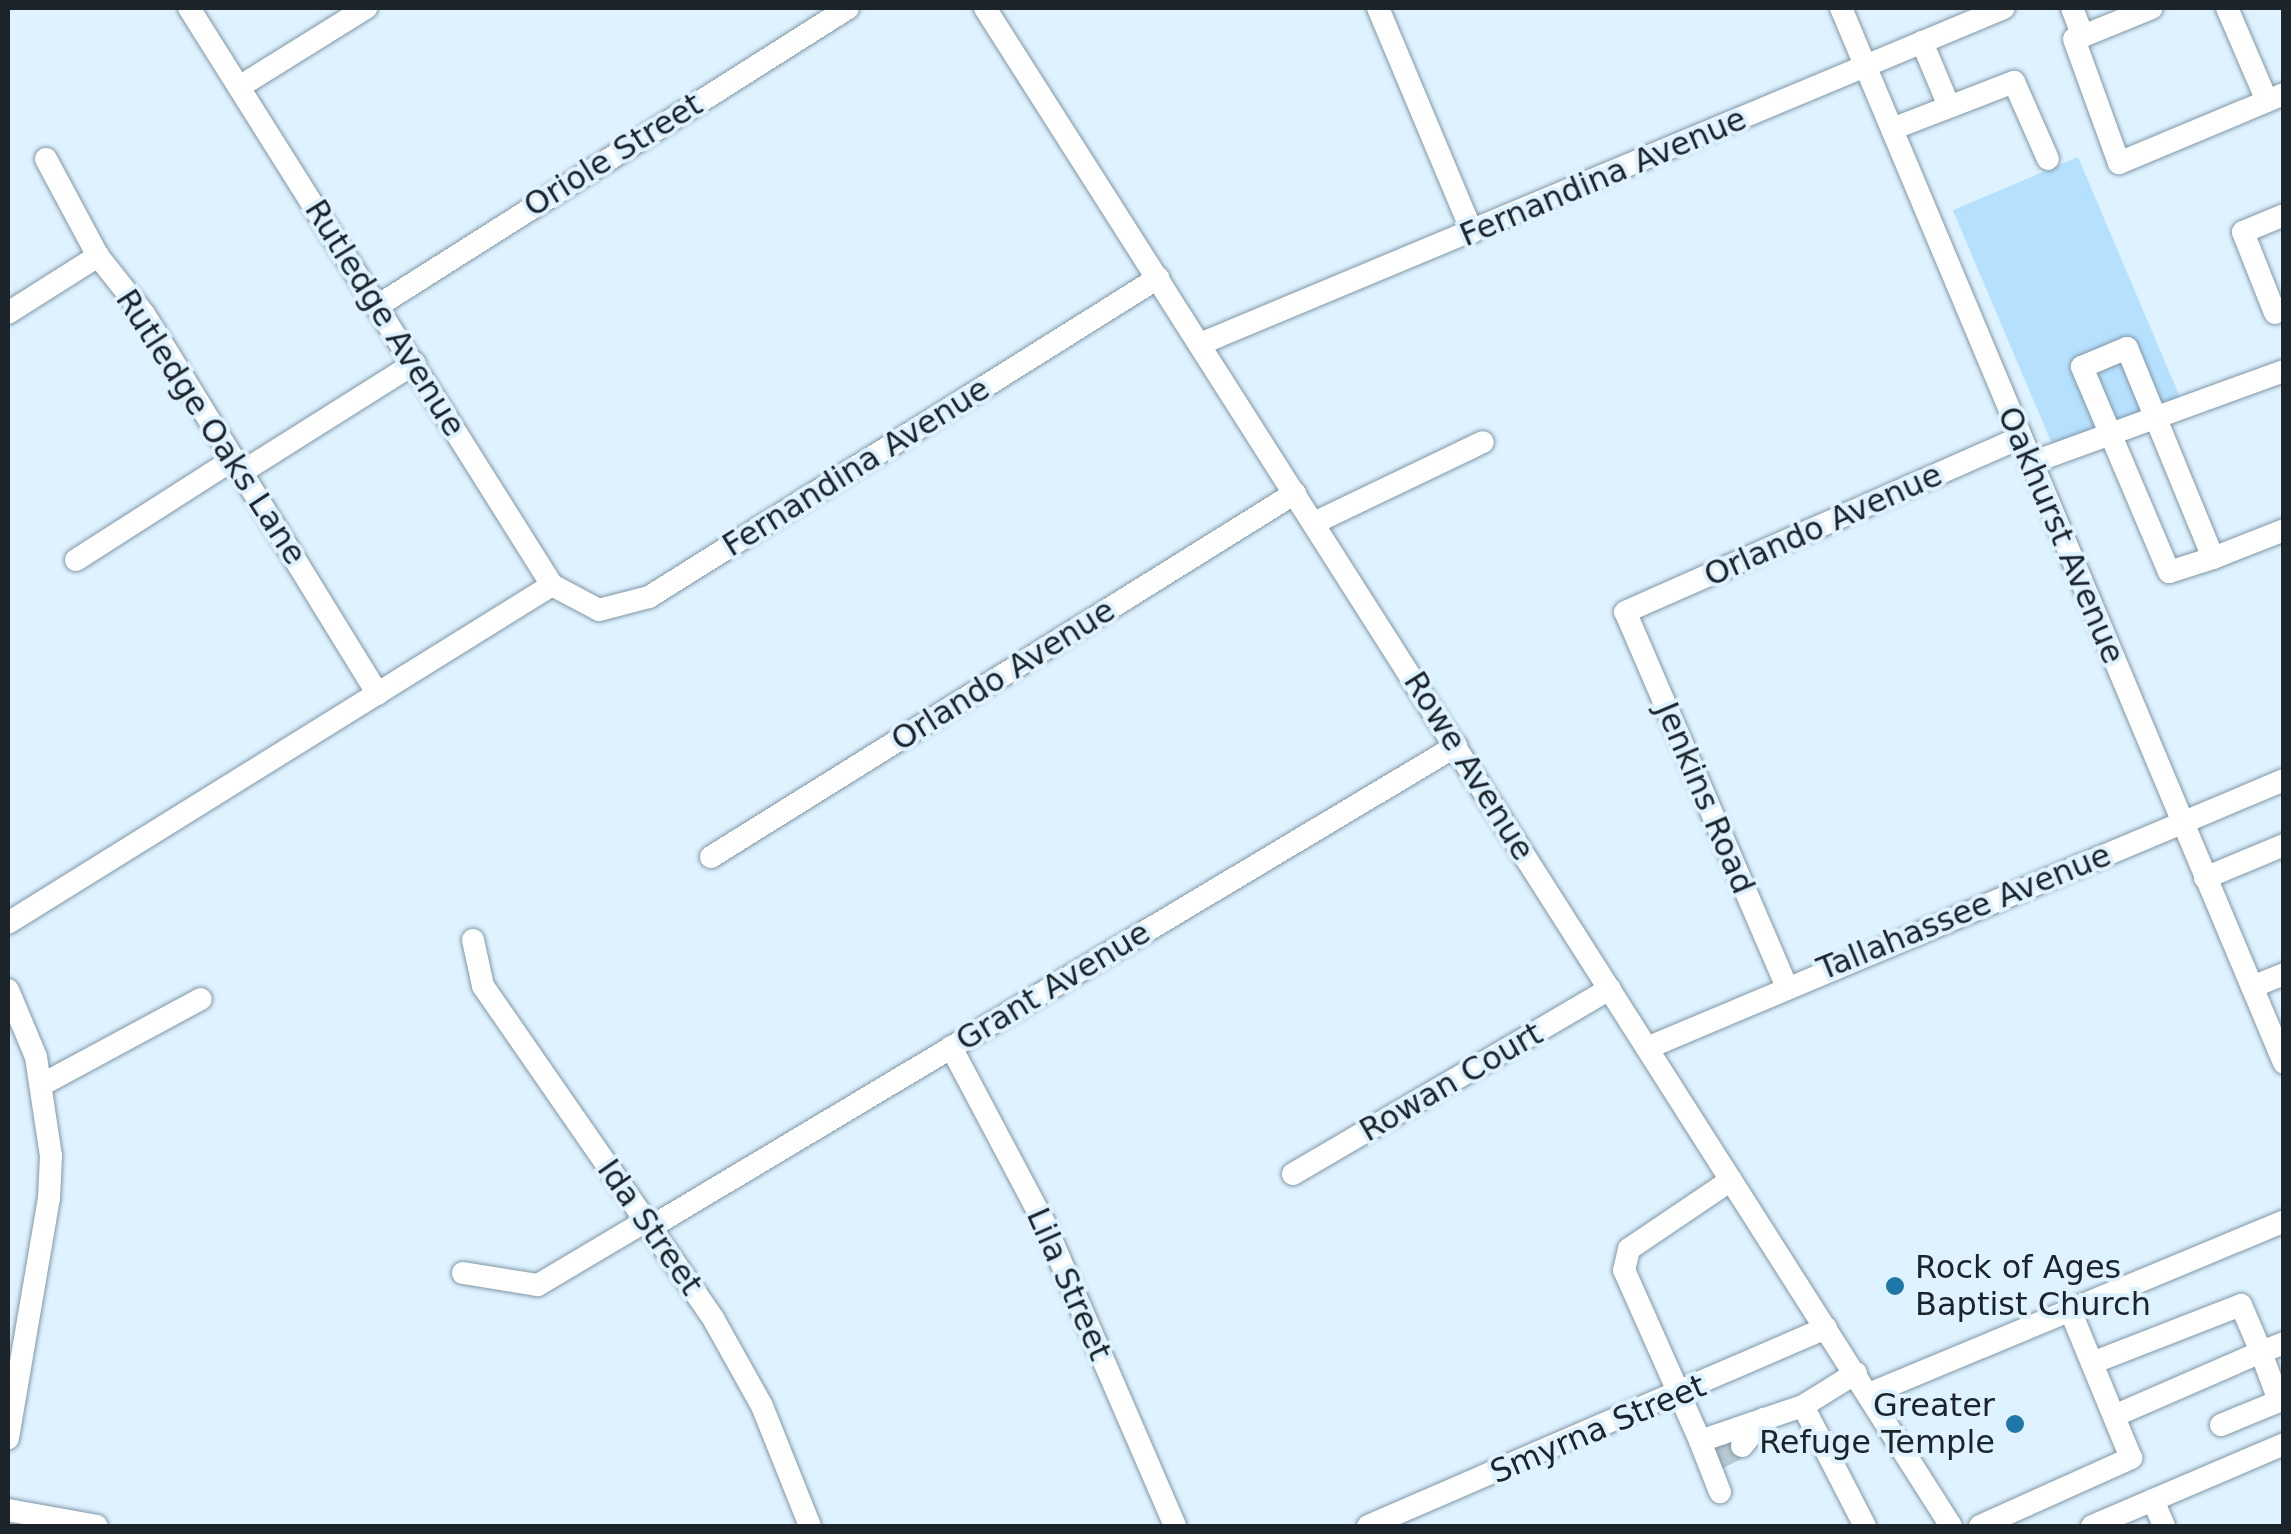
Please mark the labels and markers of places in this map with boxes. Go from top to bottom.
place label: Rock of Ages Baptist Church [1915,1249,2151,1324]
marker: Rock of Ages Baptist Church [1884,1275,1906,1297]
place label: Greater Refuge Temple [1759,1387,1995,1462]
marker: Greater Refuge Temple [2004,1413,2026,1435]

